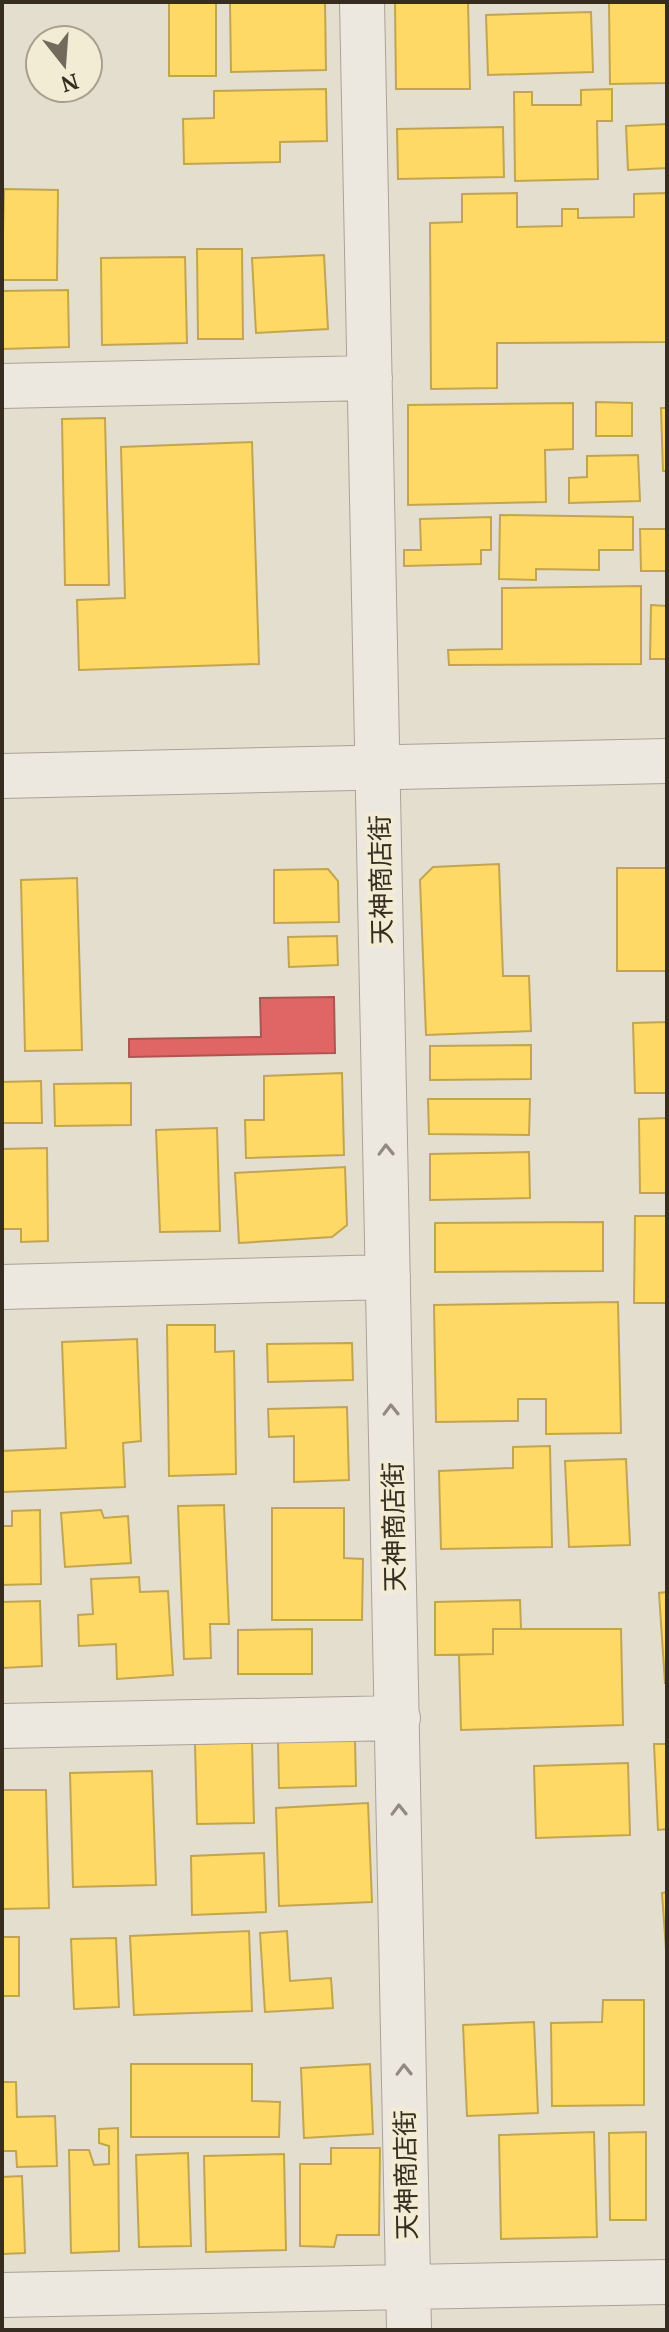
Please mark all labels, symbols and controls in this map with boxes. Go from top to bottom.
north arrow [24,24,104,104]
text: N [57,67,82,100]
street label: 天神商店街 [362,815,398,945]
one-way arrow [377,1143,395,1156]
one-way arrow [382,1403,400,1416]
street label: 天神商店街 [375,1462,411,1592]
one-way arrow [391,1803,408,1816]
one-way arrow [395,2063,413,2076]
street label: 天神商店街 [387,2110,423,2240]

